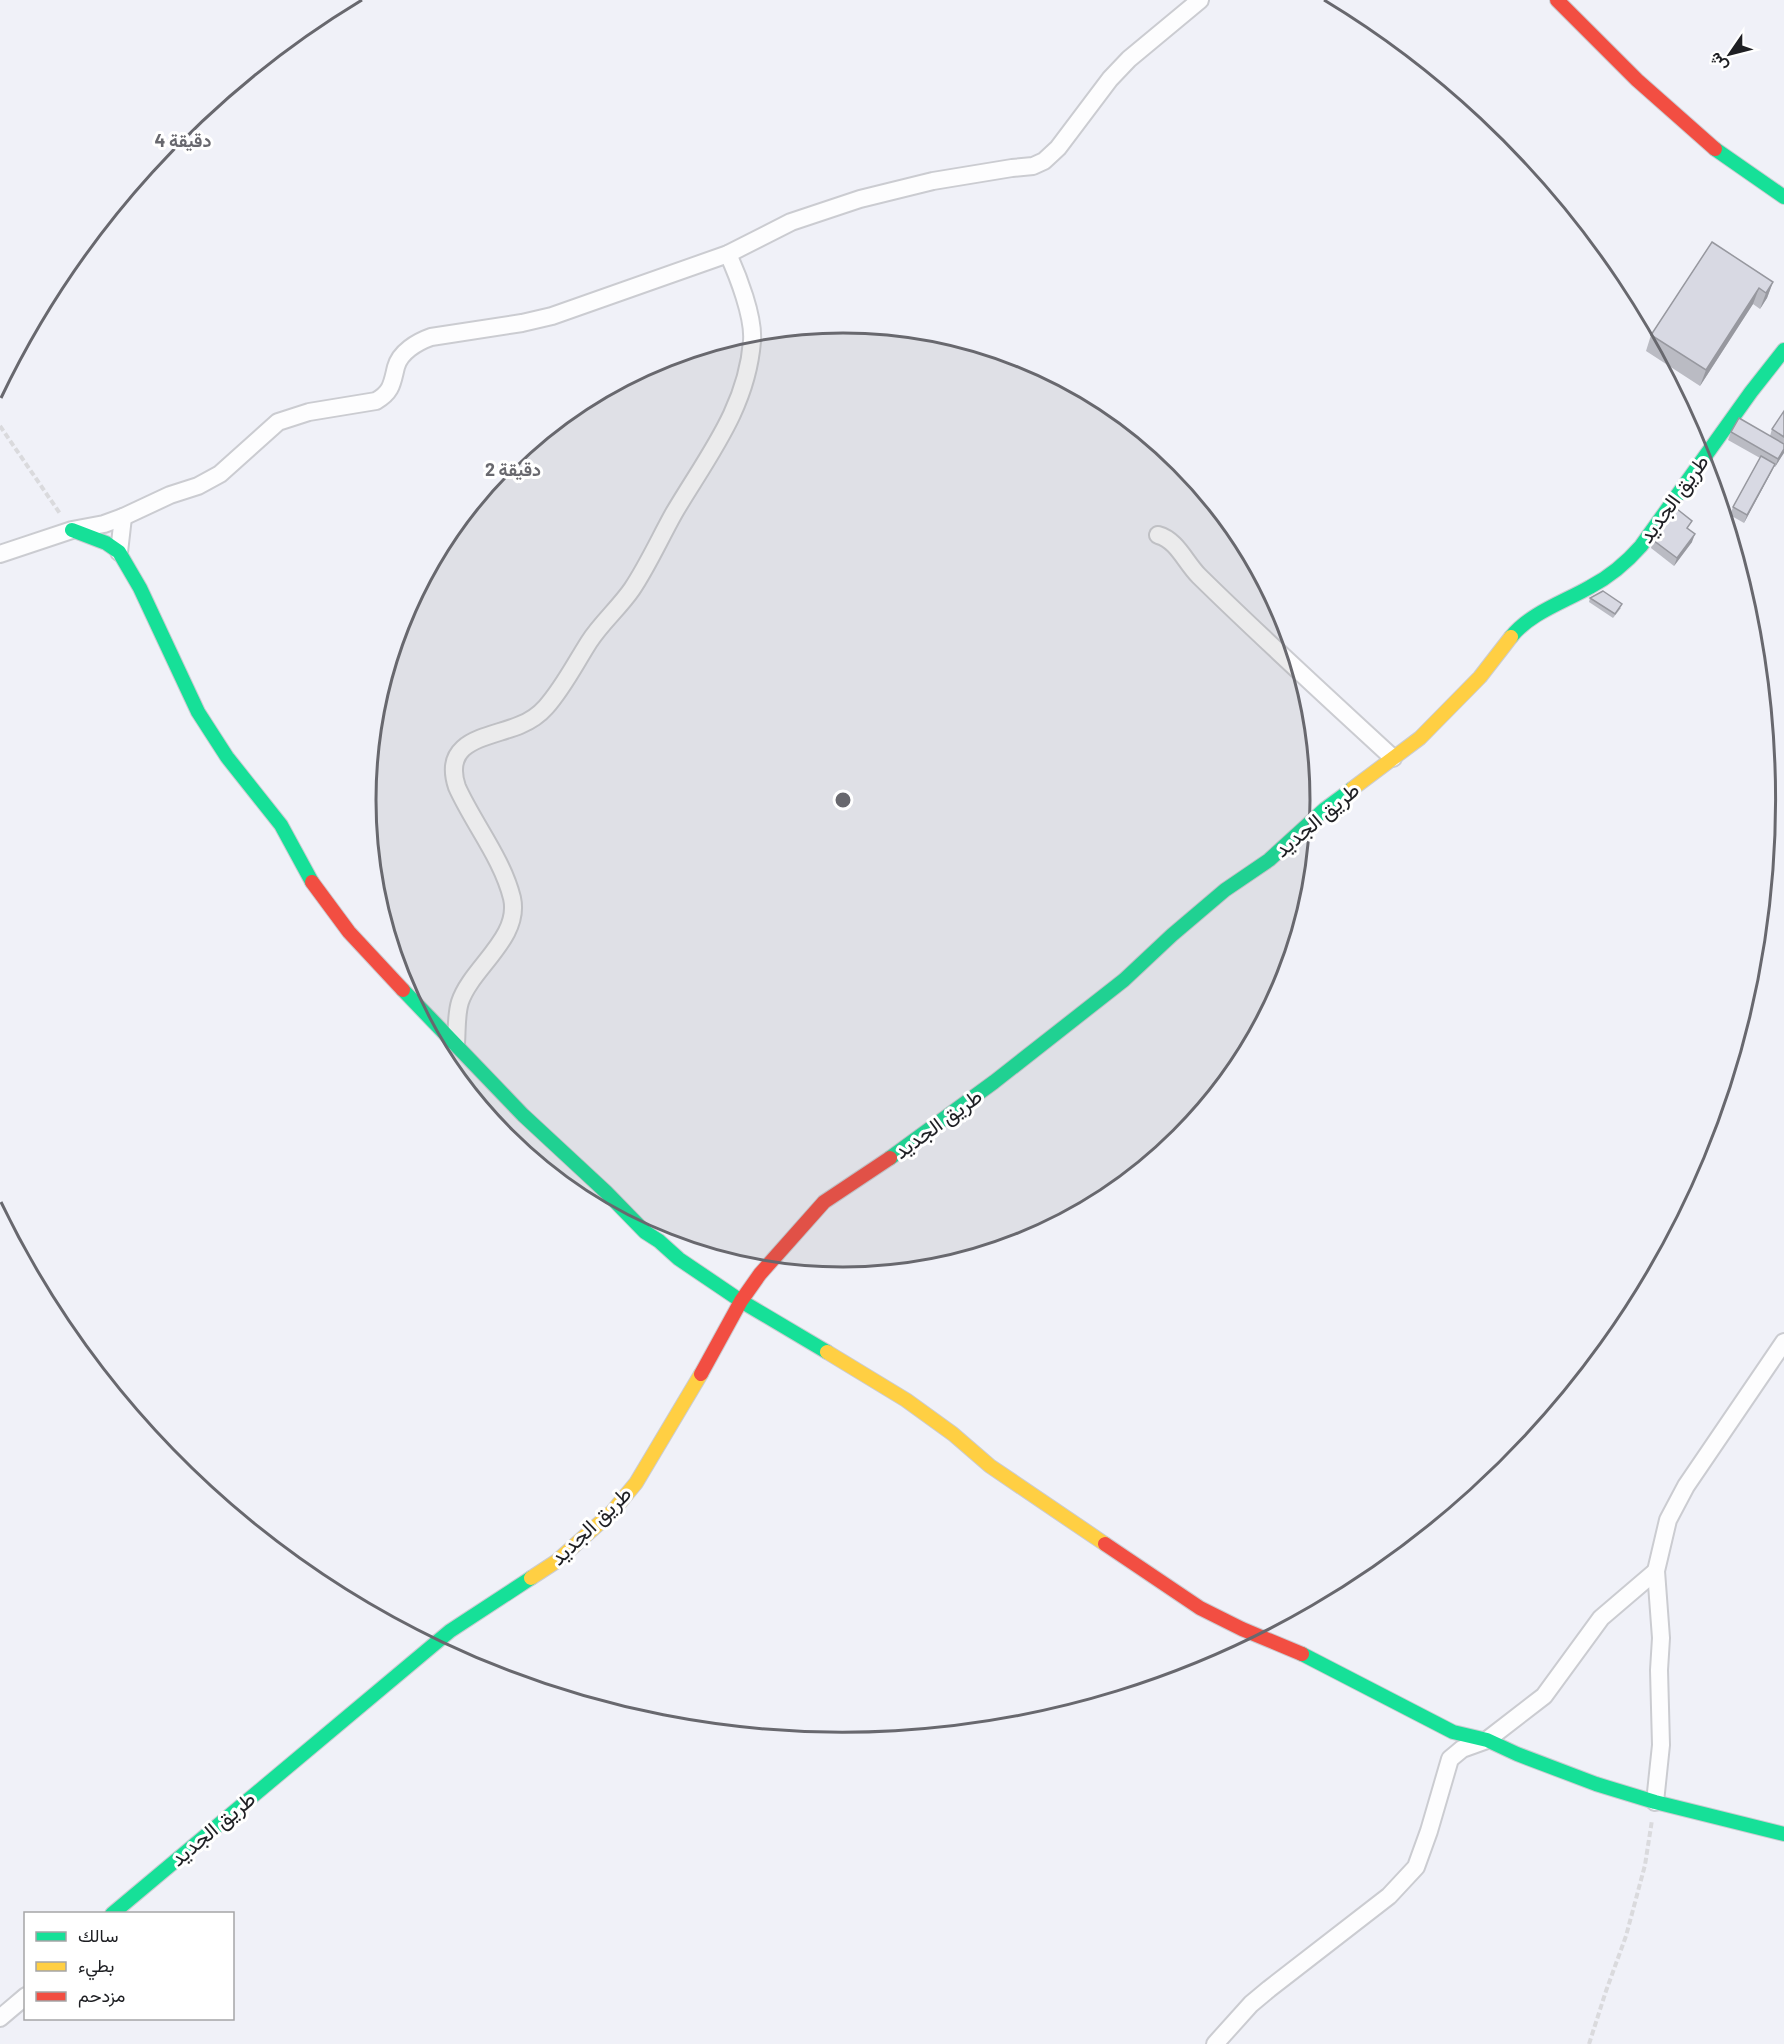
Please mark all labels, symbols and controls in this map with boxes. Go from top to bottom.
north arrow [1700,24,1760,84]
text: ش [1704,49,1731,76]
text: 4 دقيقة [155,129,211,152]
street label: طريق الجديد [1632,449,1715,548]
text: 2 دقيقة [485,458,541,481]
street label: طريق الجديد [1269,776,1365,863]
centre of rings [833,790,853,810]
street label: طريق الجديد [888,1082,987,1165]
street label: طريق الجديد [544,1480,637,1571]
street label: طريق الجديد [165,1785,261,1872]
legend [24,1912,234,2020]
text: سالك [78,1924,118,1946]
text: بطيء [78,1954,114,1981]
text: مزدحم [78,1984,125,2008]

